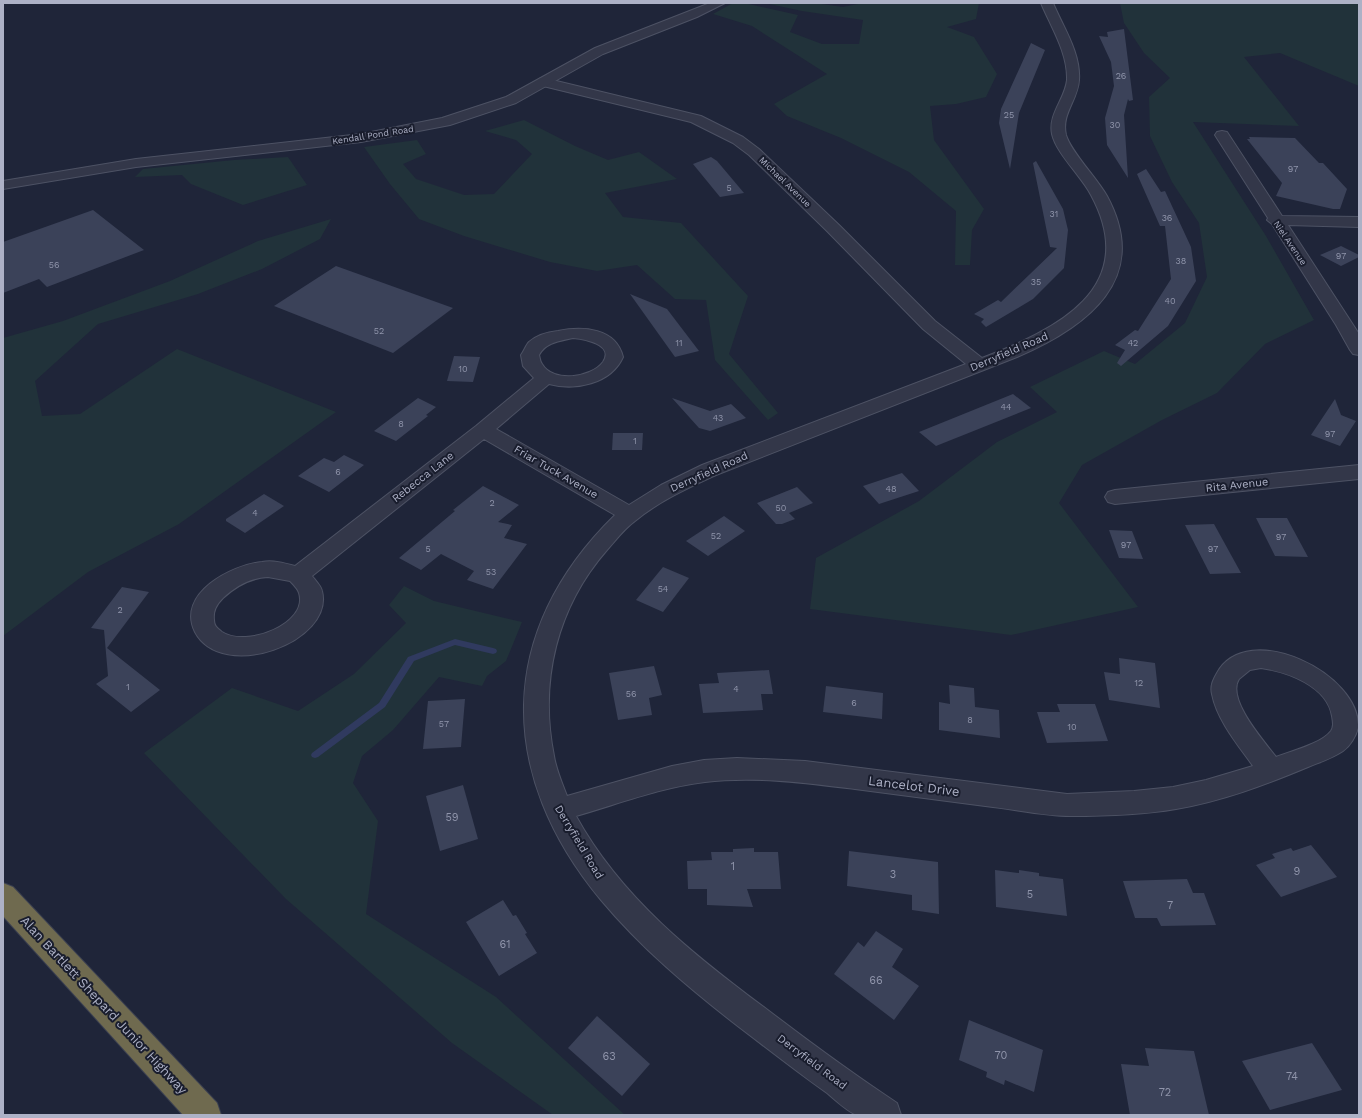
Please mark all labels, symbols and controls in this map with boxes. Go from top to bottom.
house number: 26 [1116,71,1126,81]
house number: 25 [1004,110,1014,120]
house number: 30 [1110,120,1121,130]
street label: Kendall Pond Road [332,124,414,146]
street label: Michael Avenue [757,155,813,209]
house number: 97 [1288,164,1298,174]
house number: 5 [726,183,732,193]
house number: 31 [1050,209,1058,219]
house number: 36 [1162,213,1172,223]
street label: Niel Avenue [1272,219,1308,267]
house number: 97 [1336,251,1346,261]
house number: 38 [1176,256,1186,266]
house number: 56 [49,260,59,270]
house number: 35 [1031,277,1041,287]
house number: 40 [1164,296,1176,306]
house number: 52 [374,326,384,336]
street label: Derryfield Road [968,330,1050,374]
house number: 11 [675,338,683,348]
house number: 42 [1128,338,1138,348]
house number: 10 [458,364,468,374]
house number: 44 [1001,402,1012,412]
house number: 43 [713,413,723,423]
house number: 8 [398,419,404,429]
house number: 97 [1325,429,1335,439]
house number: 1 [633,436,637,446]
street label: Friar Tuck Avenue [512,443,600,501]
street label: Rebecca Lane [390,449,456,505]
street label: Derryfield Road [668,449,750,495]
house number: 6 [335,467,341,477]
street label: Rita Avenue [1205,475,1269,495]
house number: 48 [885,484,897,494]
house number: 2 [489,498,495,508]
house number: 50 [776,503,787,513]
house number: 4 [252,508,258,518]
house number: 52 [711,531,721,541]
house number: 97 [1276,532,1286,542]
house number: 97 [1121,540,1131,550]
house number: 5 [425,544,431,554]
house number: 97 [1208,544,1218,554]
house number: 53 [486,567,496,577]
house number: 54 [658,584,669,594]
house number: 2 [117,605,123,615]
house number: 12 [1135,678,1143,688]
house number: 1 [126,682,130,692]
house number: 4 [733,684,739,694]
house number: 56 [626,689,636,699]
house number: 6 [851,698,857,708]
house number: 8 [967,715,973,725]
house number: 57 [439,719,449,729]
house number: 10 [1067,722,1077,732]
street label: Lancelot Drive [868,773,960,799]
street label: Derryfield Road [552,803,606,881]
house number: 59 [445,811,459,824]
house number: 1 [731,860,735,873]
house number: 9 [1294,865,1301,878]
house number: 3 [890,868,896,881]
house number: 5 [1027,888,1033,901]
house number: 7 [1167,899,1173,912]
street label: Alan Bartlett Shepard Junior Highway [18,913,191,1097]
house number: 61 [500,938,510,951]
house number: 66 [869,974,883,987]
street label: Derryfield Road [775,1032,849,1092]
house number: 70 [995,1049,1008,1062]
house number: 63 [602,1050,616,1063]
house number: 74 [1286,1070,1298,1083]
house number: 72 [1159,1086,1171,1099]

